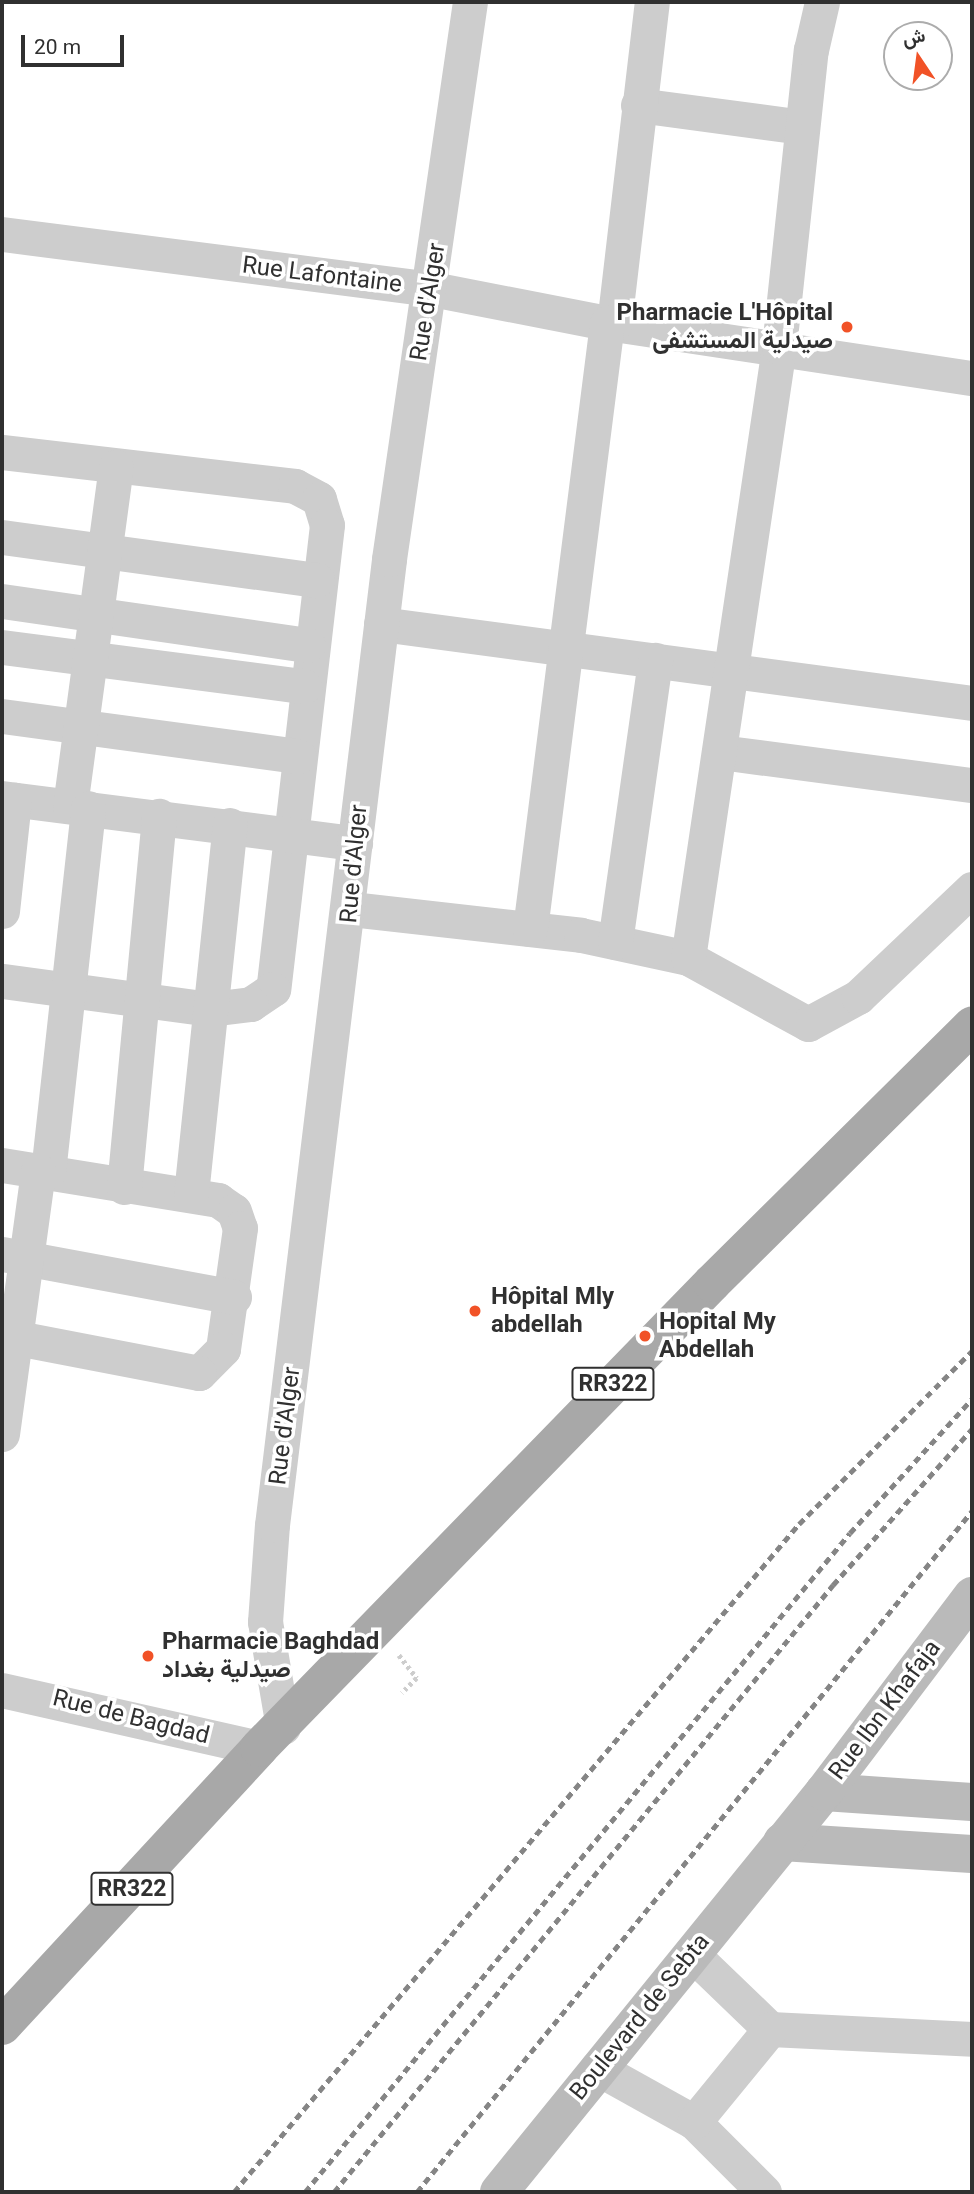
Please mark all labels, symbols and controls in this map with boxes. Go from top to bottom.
scale bar [24,21,128,65]
north arrow [883,21,953,91]
text: ش [900,23,927,51]
text: 20 m [34,35,81,59]
street label: Rue d'Alger [404,241,452,363]
street label: Rue Lafontaine [241,251,403,299]
place label: Pharmacie L'Hôpital صيدلية المستشفى [617,299,833,355]
marker: Pharmacie L'Hôpital صيدلية المستشفى [839,319,855,335]
street label: Rue d'Alger [334,804,374,924]
place label: Hôpital Mly abdellah [491,1283,614,1339]
marker: Hôpital Mly abdellah [465,1301,485,1321]
place label: Hopital My Abdellah [659,1308,776,1364]
marker: Hopital My Abdellah [637,1328,653,1344]
road number: RR322 [571,1364,655,1404]
street label: Rue d'Alger [263,1365,307,1487]
place label: Pharmacie Baghdad صيدلية بغداد [162,1628,379,1684]
street label: Rue Ibn Khafaja [823,1634,947,1786]
marker: Pharmacie Baghdad صيدلية بغداد [140,1648,156,1664]
street label: Rue de Bagdad [50,1684,212,1750]
road number: RR322 [90,1870,174,1908]
street label: Boulevard de Sebta [564,1928,716,2106]

